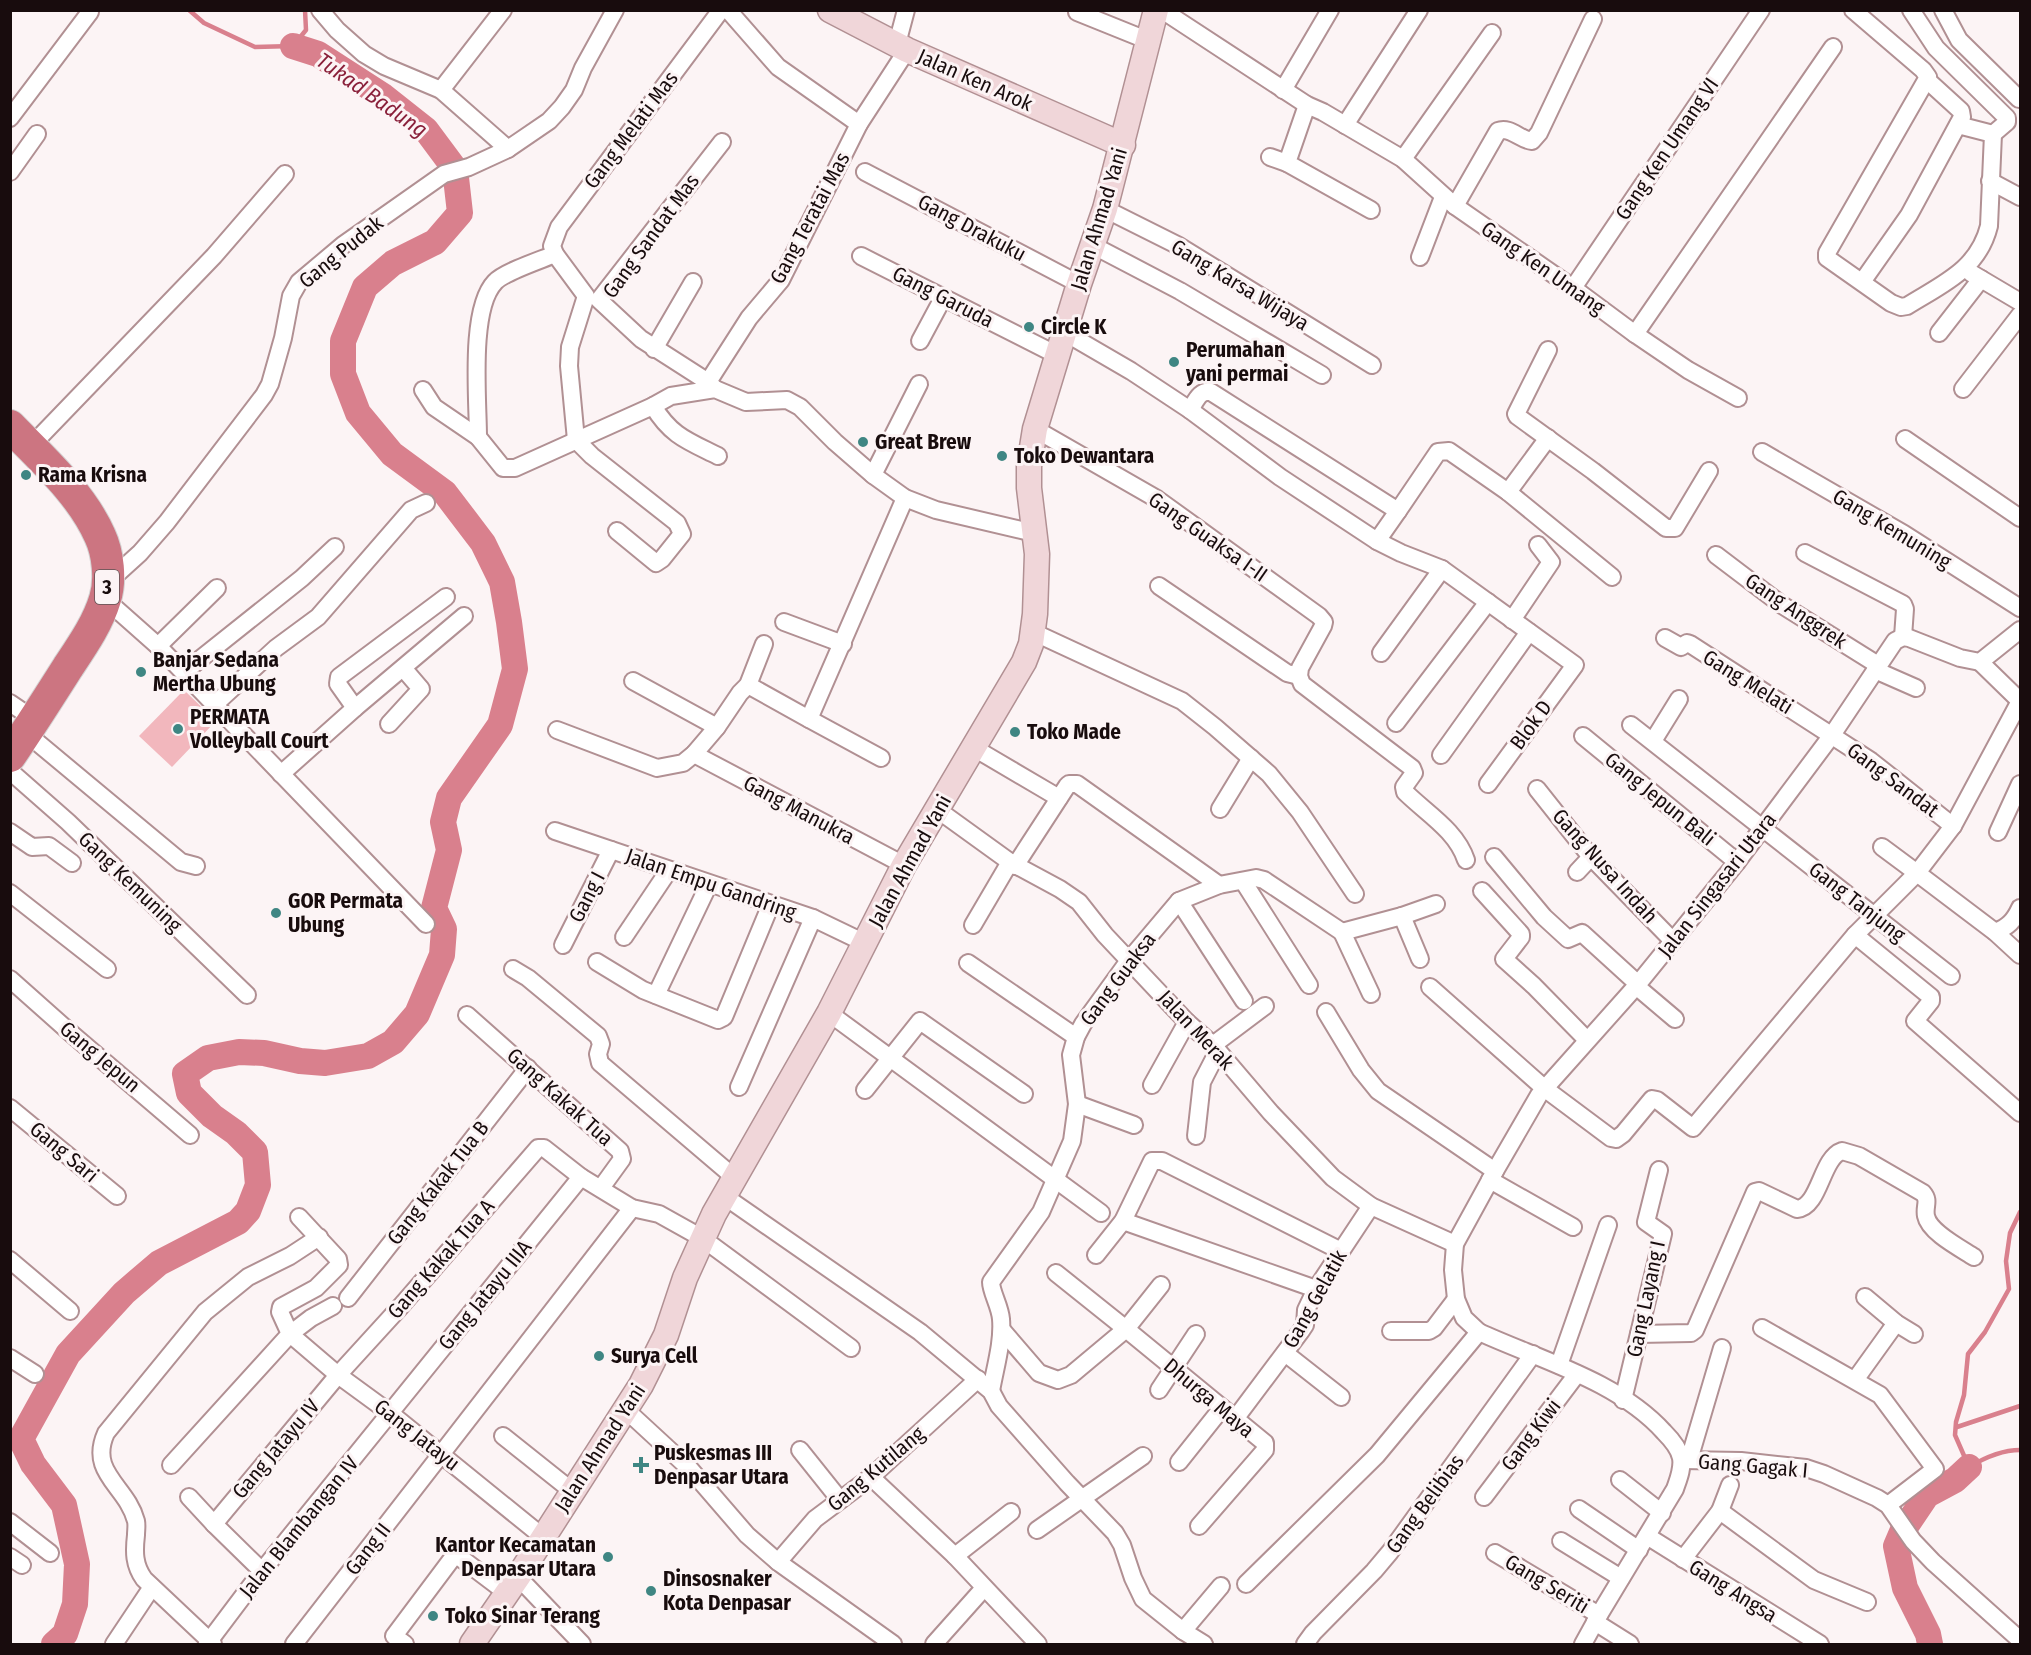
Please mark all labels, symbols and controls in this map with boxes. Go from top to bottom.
street label: Jalan Ken Arok [913,43,1037,117]
water label: Tukad Badung [311,47,433,143]
street label: Gang Melati Mas [578,66,684,194]
street label: Gang Ken Umang VI [1610,73,1724,225]
street label: Jalan Ahmad Yani [1065,145,1133,293]
street label: Gang Teratai Mas [764,148,856,288]
street label: Gang Sandat Mas [597,169,705,303]
street label: Gang Drakuku [914,189,1030,267]
street label: Gang Pudak [294,210,389,294]
street label: Gang Ken Umang [1476,216,1610,320]
street label: Gang Karsa Wijaya [1166,234,1314,336]
street label: Gang Garuda [888,260,998,334]
place label: Circle K [1041,314,1107,340]
marker: Circle K [1022,320,1036,334]
place label: Perumahan yani permai [1185,337,1288,387]
marker: Perumahan yani permai [1167,355,1181,369]
place label: Great Brew [875,429,972,455]
marker: Great Brew [856,435,870,449]
place label: Toko Dewantara [1014,443,1154,469]
marker: Toko Dewantara [995,449,1009,463]
place label: Rama Krisna [38,462,147,488]
marker: Rama Krisna [19,468,33,482]
street label: Gang Kemuning [1828,483,1956,575]
street label: Gang Guaksa I-II [1143,486,1273,588]
street label: Gang Anggrek [1740,568,1852,655]
road number: 3 [95,570,119,604]
street label: Gang Melati [1698,644,1798,720]
place label: Banjar Sedana Mertha Ubung [153,647,279,697]
marker: Banjar Sedana Mertha Ubung [134,665,148,679]
street label: Blok D [1504,695,1558,755]
place label: PERMATA Volleyball Court [189,704,329,754]
place label: Toko Made [1027,719,1121,745]
marker: PERMATA Volleyball Court [171,722,185,736]
marker: Toko Made [1008,725,1022,739]
street label: Gang Sandat [1842,737,1944,823]
street label: Gang Jepun Bali [1599,746,1721,852]
street label: Gang Manukra [739,770,859,850]
street label: Jalan Ahmad Yani [863,790,957,932]
street label: Gang Nusa Indah [1547,803,1663,929]
street label: Jalan Singasari Utara [1652,807,1782,963]
street label: Gang Kemuning [73,826,187,938]
street label: Jalan Empu Gandring [622,843,800,925]
street label: Gang Tanjung [1804,856,1911,948]
street label: Gang I [563,867,611,927]
place label: GOR Permata Ubung [288,888,403,938]
marker: GOR Permata Ubung [269,906,283,920]
street label: Gang Guaksa [1074,927,1162,1031]
street label: Jalan Merak [1153,985,1240,1075]
street label: Gang Jepun [54,1016,146,1098]
street label: Gang Kakak Tua [501,1042,619,1152]
street label: Gang Sari [24,1116,104,1188]
street label: Gang Kakak Tua B [381,1116,495,1250]
street label: Gang Kakak Tua A [382,1194,500,1324]
street label: Gang Jatayu IIIA [433,1235,537,1355]
street label: Gang Layang I [1621,1239,1671,1359]
street label: Gang Gelatik [1277,1245,1353,1353]
place label: Surya Cell [611,1343,698,1369]
marker: Surya Cell [592,1349,606,1363]
street label: Dhurga Maya [1158,1353,1260,1443]
street label: Jalan Ahmad Yani [549,1379,651,1517]
street label: Gang Jatayu IV [227,1394,325,1504]
street label: Gang Jatayu [369,1394,465,1476]
street label: Gang Kiwi [1495,1394,1567,1476]
street label: Gang Kutilang [822,1421,930,1517]
place label: Puskesmas III Denpasar Utara [654,1440,789,1490]
street label: Gang Gagak I [1697,1448,1809,1484]
street label: Gang Belibias [1380,1449,1470,1559]
street label: Jalan Blambangan IV [234,1450,364,1603]
marker: Puskesmas III Denpasar Utara [632,1456,650,1474]
street label: Gang II [340,1518,396,1580]
place label: Kantor Kecamatan Denpasar Utara [435,1532,596,1582]
street label: Gang Seriti [1500,1549,1594,1619]
marker: Kantor Kecamatan Denpasar Utara [601,1550,615,1564]
street label: Gang Angsa [1684,1554,1782,1628]
place label: Dinsosnaker Kota Denpasar [663,1566,791,1616]
marker: Dinsosnaker Kota Denpasar [644,1584,658,1598]
place label: Toko Sinar Terang [445,1603,600,1629]
marker: Toko Sinar Terang [426,1609,440,1623]

